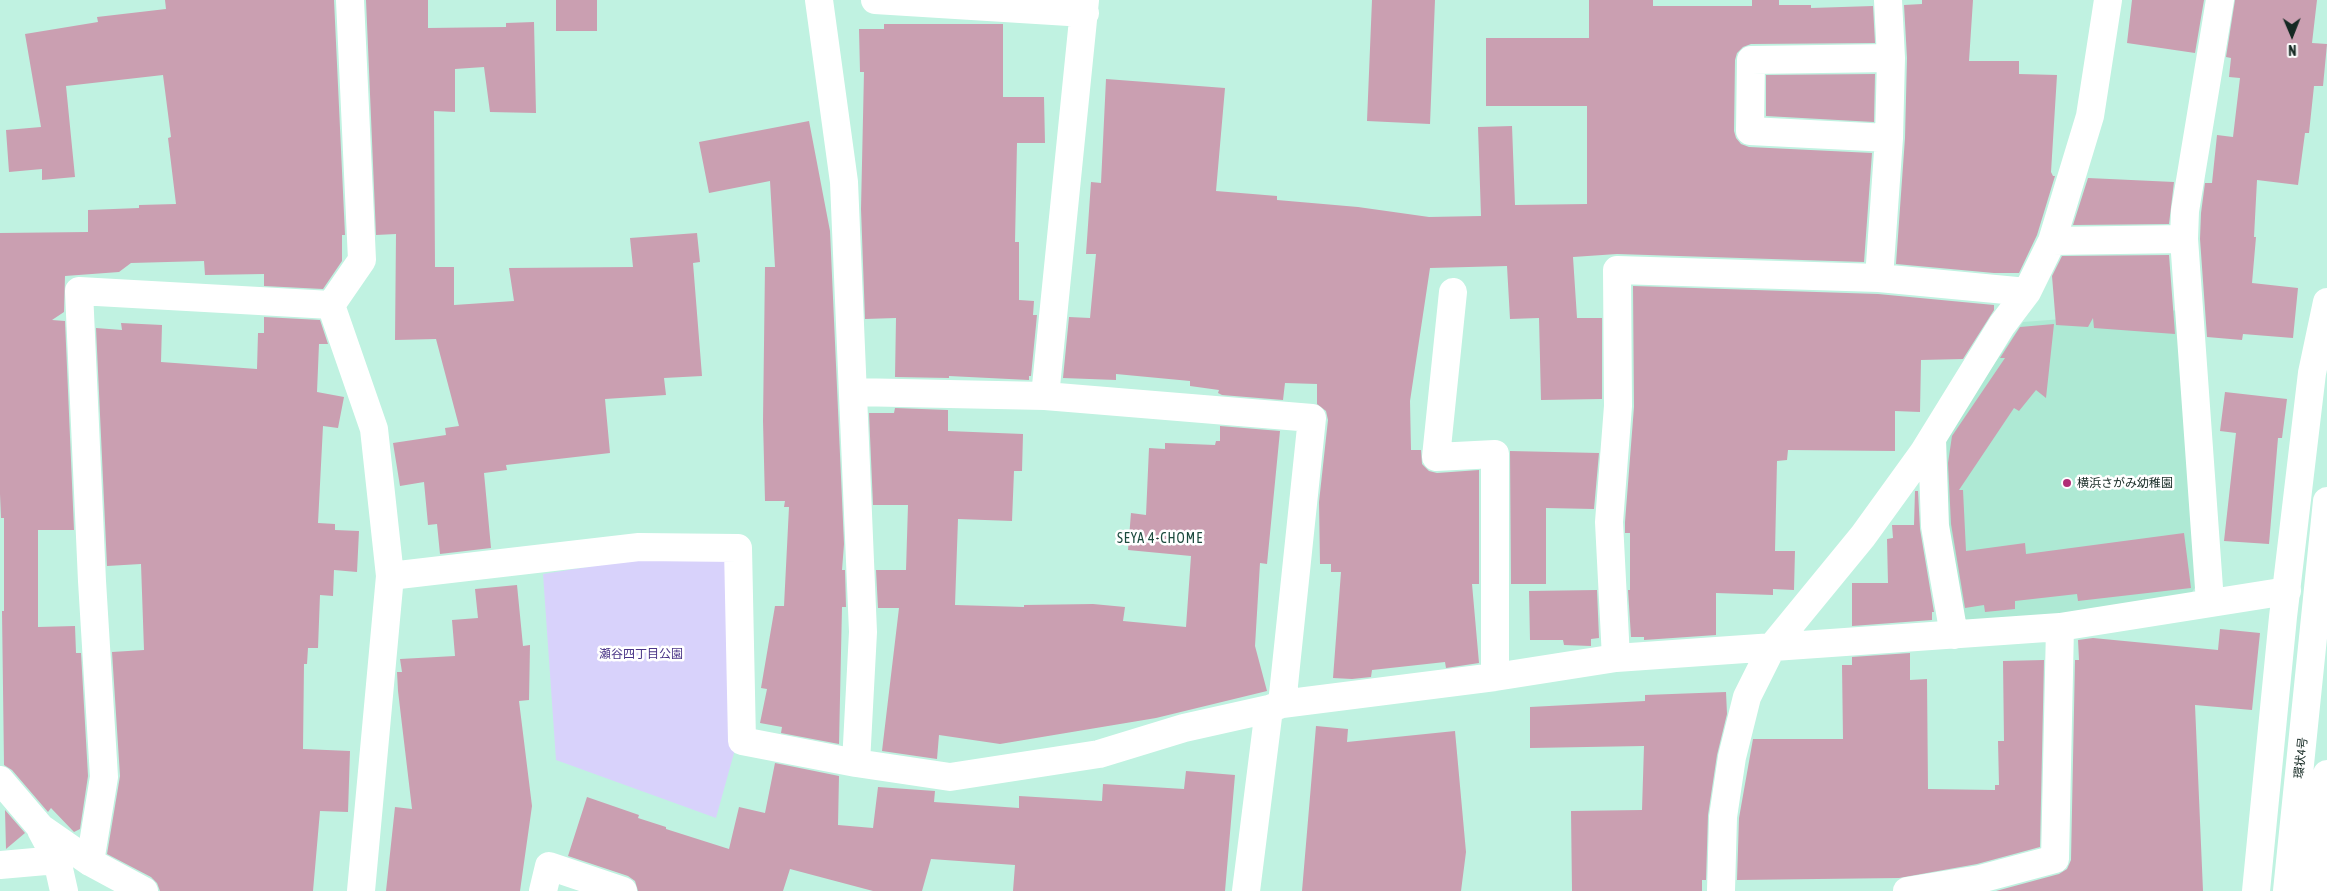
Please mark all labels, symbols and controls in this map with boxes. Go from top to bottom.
north arrow [2267,10,2317,60]
text: N [2288,42,2297,58]
place label: 横浜さがみ幼稚園 [2077,476,2173,490]
marker: 横浜さがみ幼稚園 [2061,477,2073,489]
district label: SEYA 4-CHOME [1115,531,1205,547]
park label: 瀬谷四丁目公園 [599,647,683,661]
street label: 環状4号 [2292,737,2310,779]

